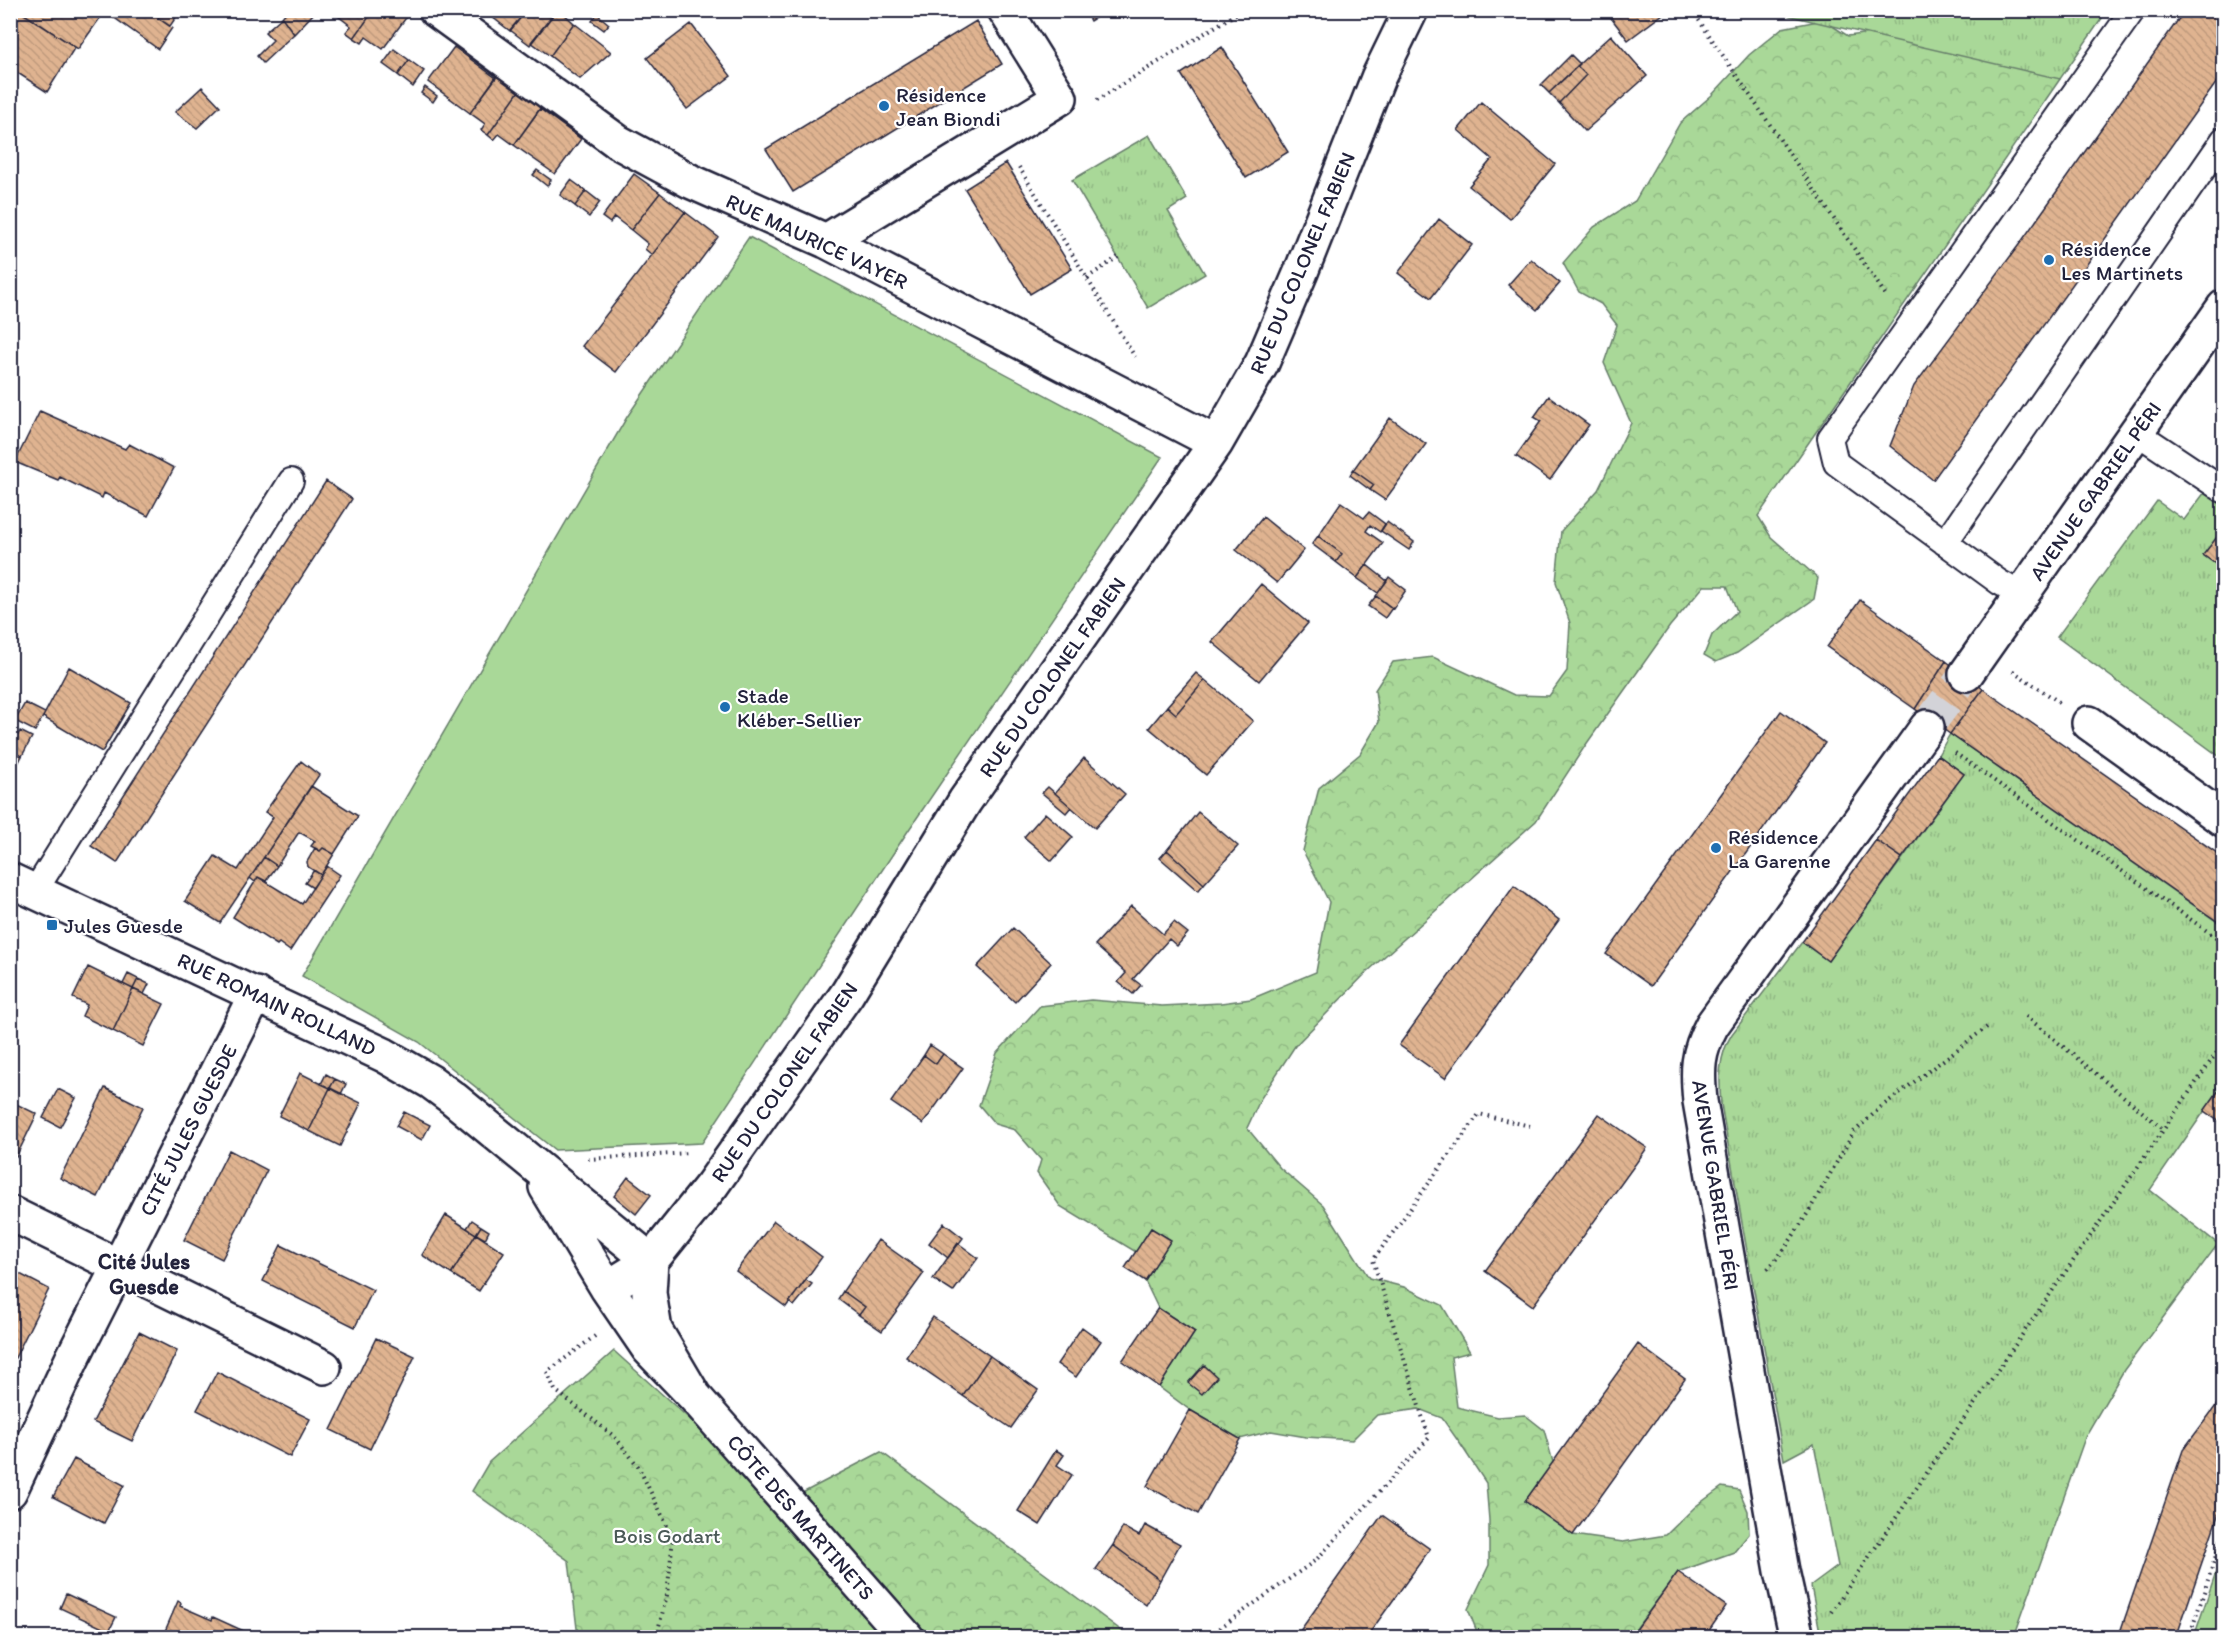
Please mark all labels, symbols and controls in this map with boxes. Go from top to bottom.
place label: Résidence Jean Biondi [896,82,1001,131]
marker: Résidence Jean Biondi [877,99,891,113]
street label: RUE DU COLONEL FABIEN [1244,148,1360,378]
street label: RUE MAURICE VAYER [722,188,912,294]
place label: Résidence Les Martinets [2061,236,2183,285]
marker: Résidence Les Martinets [2042,253,2056,267]
street label: AVENUE GABRIEL PÉRI [2024,397,2166,585]
street label: RUE DU COLONEL FABIEN [973,572,1131,782]
place label: Stade Kléber-Sellier [737,683,862,732]
marker: Stade Kléber-Sellier [718,700,732,714]
place label: Résidence La Garenne [1728,824,1831,873]
marker: Résidence La Garenne [1709,841,1723,855]
place label: Jules Guesde [64,913,183,938]
marker: Jules Guesde [45,918,59,932]
street label: RUE ROMAIN ROLLAND [174,947,380,1061]
street label: RUE DU COLONEL FABIEN [705,977,863,1187]
street label: CITÉ JULES GUESDE [134,1040,242,1220]
street label: AVENUE GABRIEL PÉRI [1687,1078,1745,1292]
district label: Cité Jules Guesde [98,1248,190,1300]
street label: CÔTE DES MARTINETS [722,1429,880,1605]
park label: Bois Godart [613,1523,721,1548]

